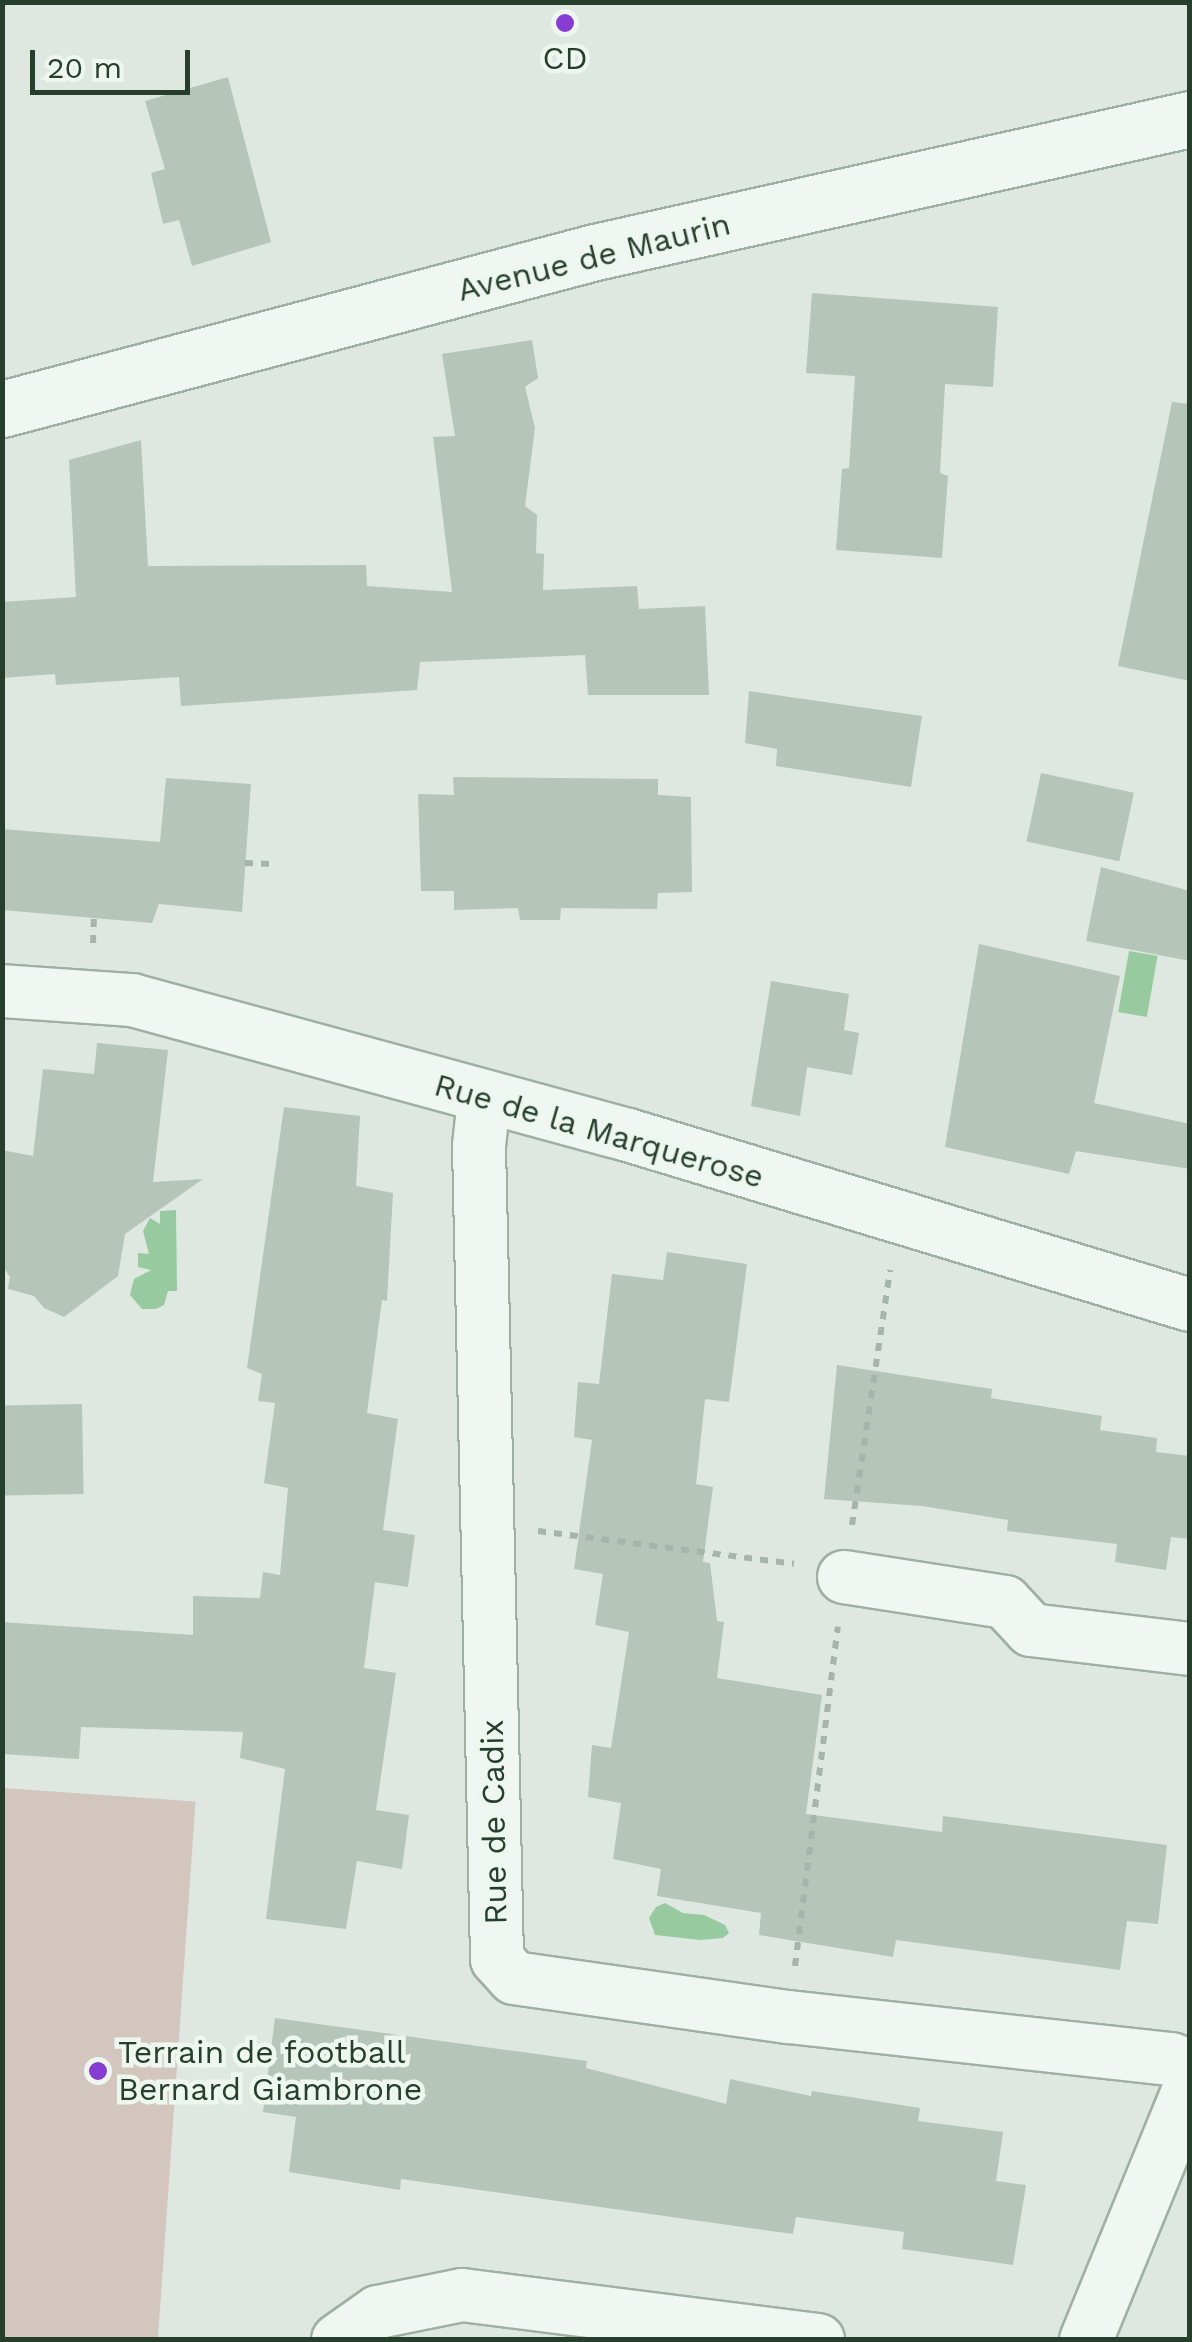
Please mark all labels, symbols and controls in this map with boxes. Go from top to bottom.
marker: CD [554,12,576,34]
scale bar [35,30,195,92]
place label: CD [542,39,588,77]
text: 20 m [47,50,122,85]
street label: Avenue de Maurin [454,205,734,309]
street label: Rue de la Marquerose [430,1065,768,1197]
street label: Rue de Cadix [473,1719,515,1925]
place label: Terrain de football Bernard Giambrone [118,2034,422,2109]
marker: Terrain de football Bernard Giambrone [87,2060,109,2082]

